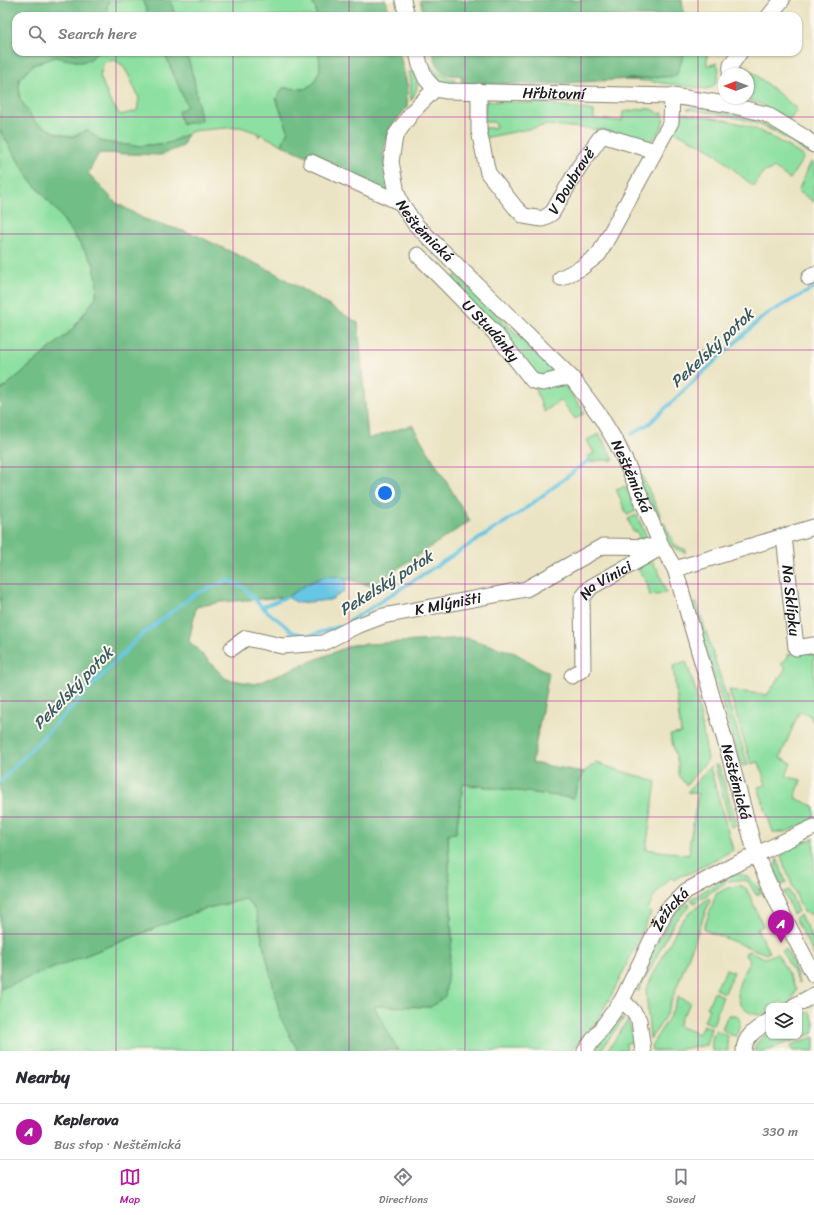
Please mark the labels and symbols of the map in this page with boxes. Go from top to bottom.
north arrow [718,68,754,104]
street label: Hřbitovní [522,80,587,107]
street label: V Doubravě [541,142,602,220]
street label: Neštěmická [389,194,460,269]
street label: U Studánky [455,293,526,368]
water label: Pekelský potok [663,299,763,395]
street label: Neštěmická [604,435,659,517]
your location [375,483,395,503]
water label: Pekelský potok [333,541,441,623]
street label: Na Vinici [572,553,637,606]
street label: Na Sklípku [774,564,808,638]
street label: K Mlýništi [412,585,484,623]
water label: Pekelský potok [26,638,122,736]
street label: Neštěmická [714,740,759,823]
street label: Žežická [645,881,696,936]
pin: A [768,910,794,943]

